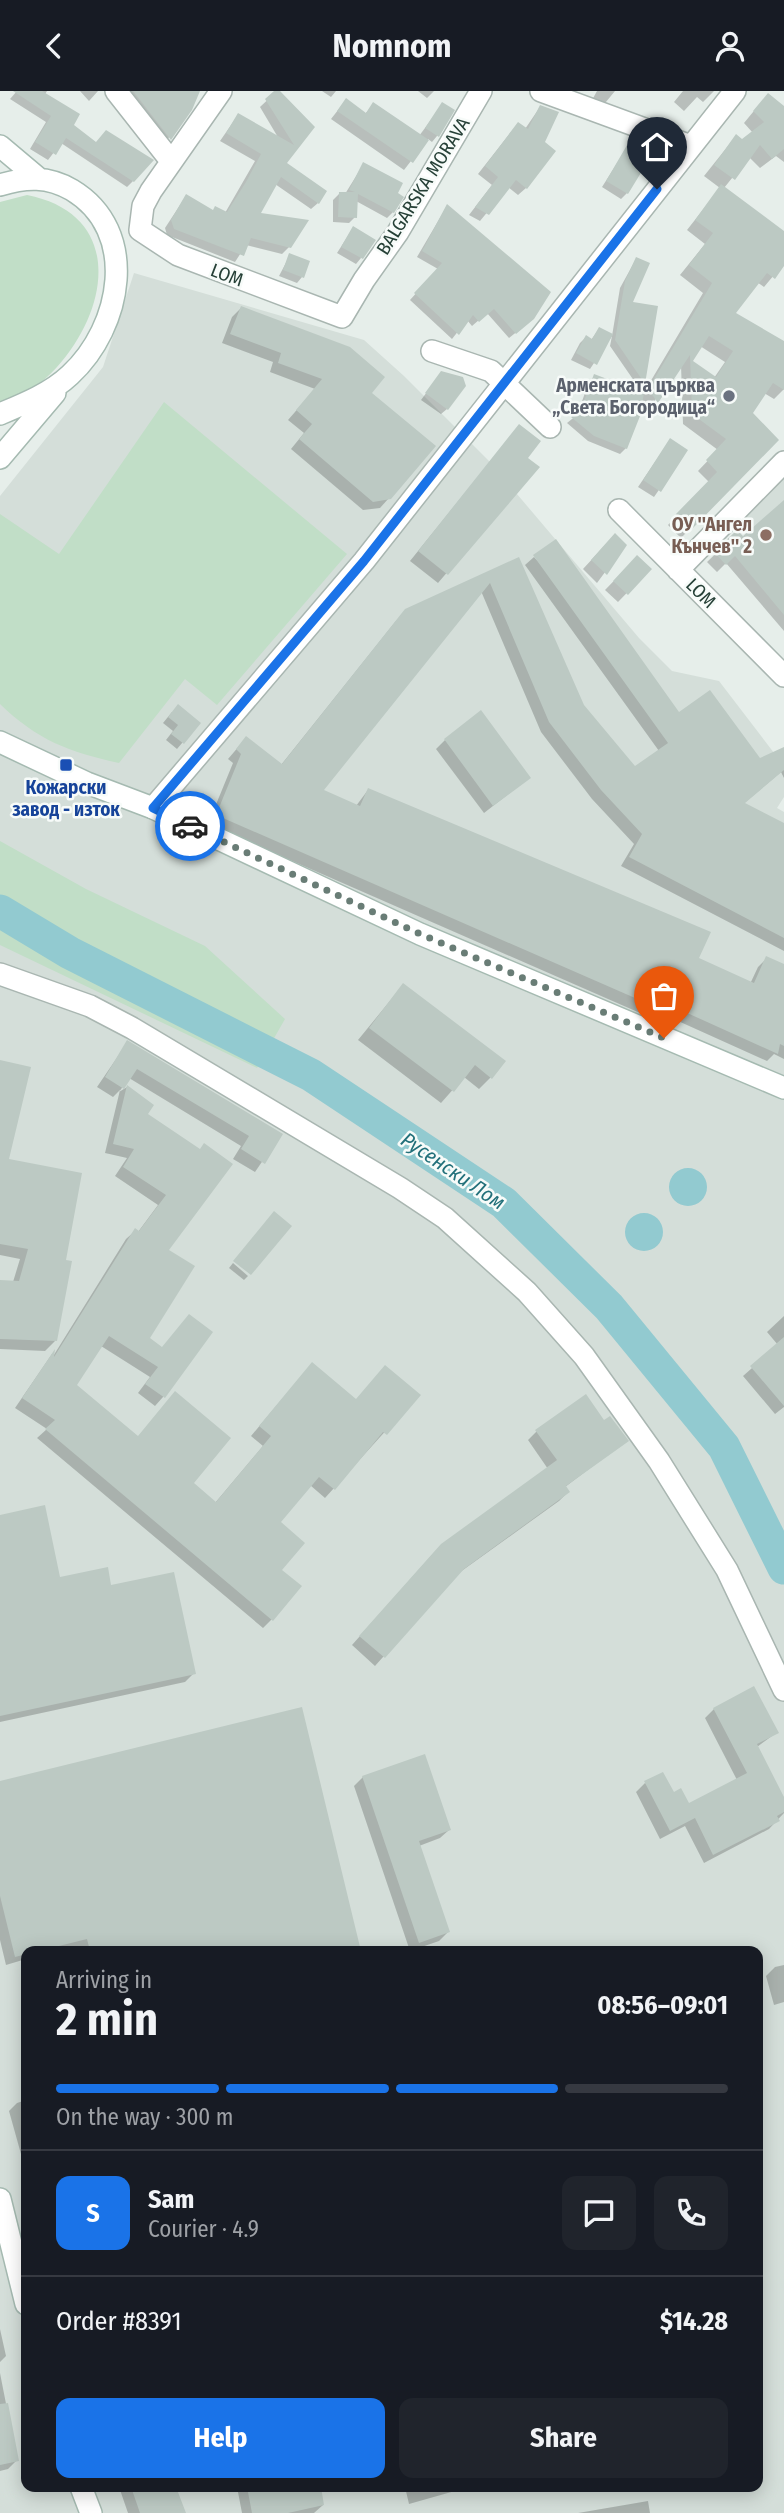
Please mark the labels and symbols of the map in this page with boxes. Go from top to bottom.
street label: BALGARSKA MORAVA [371,113,475,259]
pin [627,117,687,189]
street label: LOM [208,258,246,292]
place label: Арменската църква „Света Богородица“ [552,374,715,419]
marker: Арменската църква „Света Богородица“ [721,388,737,404]
place label: ОУ ''Ангел Кънчев'' 2 [672,513,752,558]
marker: ОУ ''Ангел Кънчев'' 2 [758,527,774,543]
street label: LOM [681,573,721,613]
marker: Кожарски завод - изток [58,757,74,773]
place label: Кожарски завод - изток [12,776,120,821]
courier [155,791,225,861]
pin [634,966,694,1038]
water label: Русенски Лом [396,1127,510,1215]

